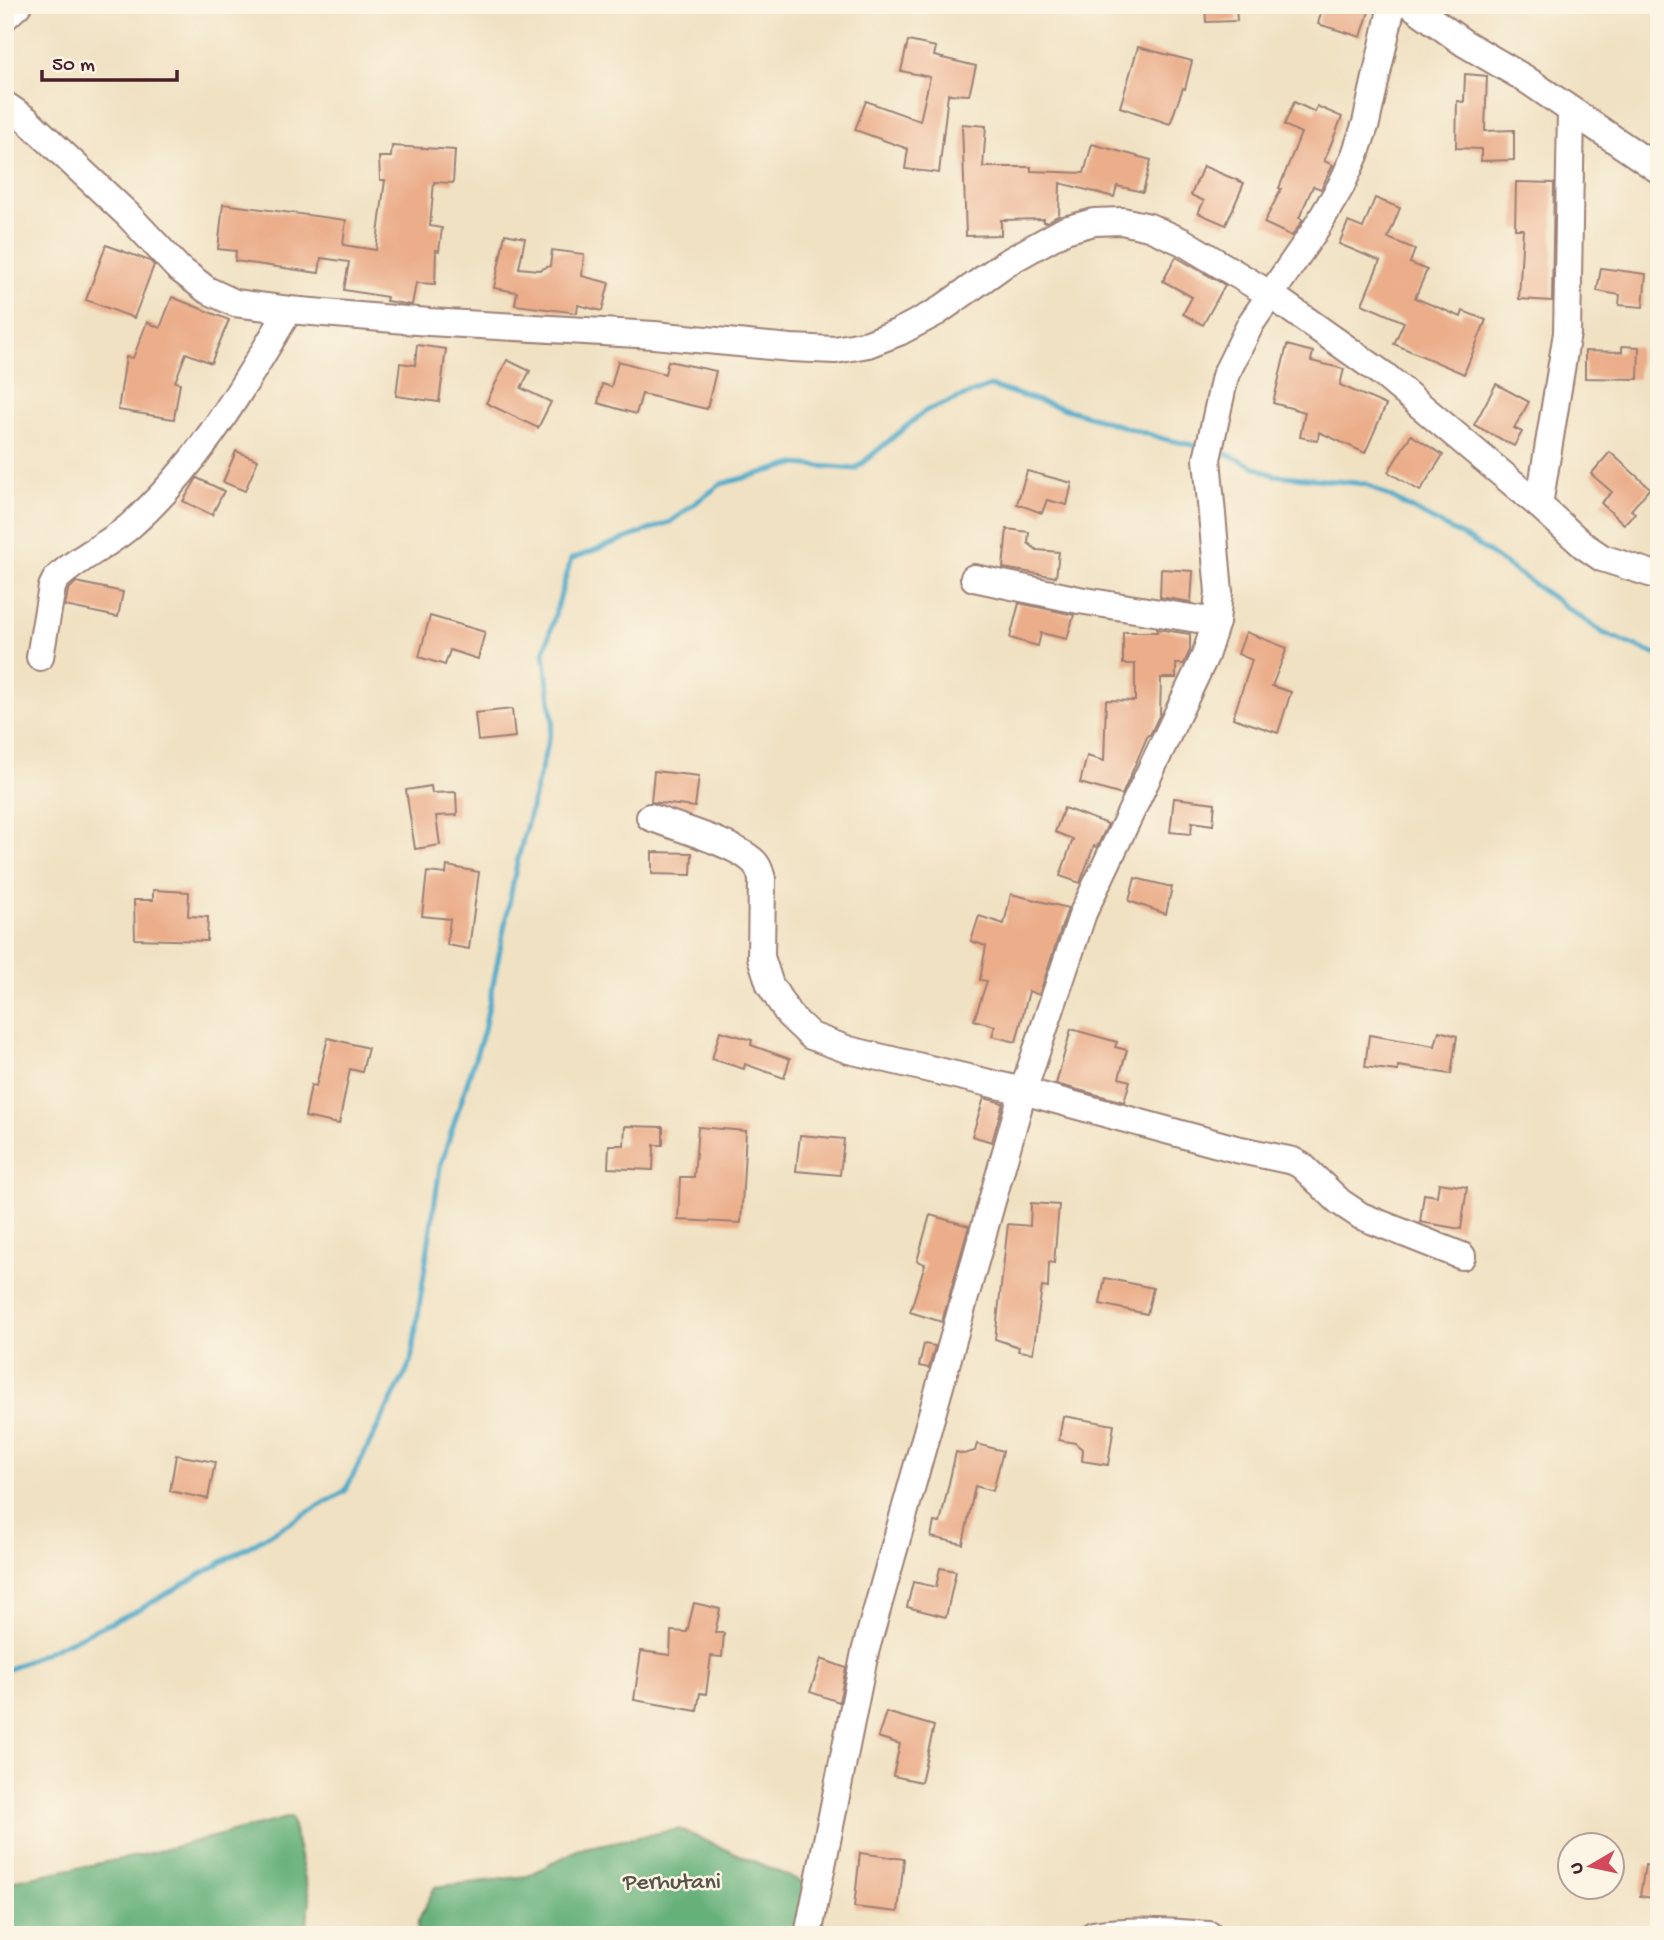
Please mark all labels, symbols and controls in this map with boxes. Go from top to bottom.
scale bar [42,38,177,82]
text: 50 m [52,54,95,79]
north arrow [1556,1832,1626,1902]
text: U [1565,1861,1590,1875]
park label: Perhutani [622,1869,721,1898]

